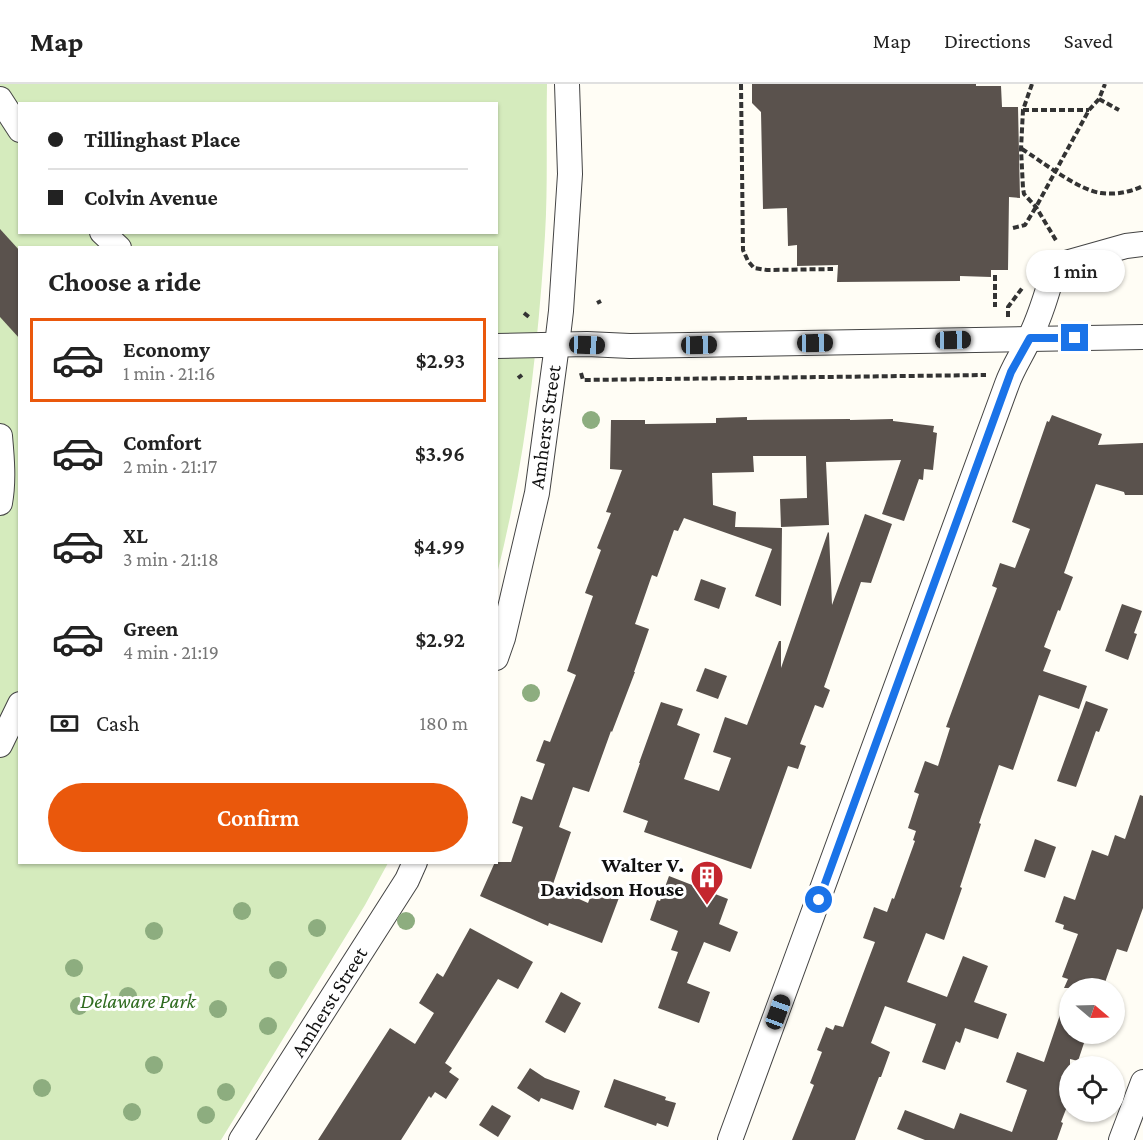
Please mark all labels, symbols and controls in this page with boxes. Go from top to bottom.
text: Map [30,26,83,57]
text: Map [873,29,911,53]
text: Directions [944,29,1031,53]
text: Saved [1064,29,1113,53]
text: Tillinghast Place [84,127,240,152]
text: Colvin Avenue [84,185,218,210]
callout: 1 min [1026,251,1124,293]
text: 1 min [1053,260,1098,282]
text: Choose a ride [48,267,201,297]
route end [1061,324,1088,351]
car [935,331,971,349]
icon: car [51,333,105,387]
car [797,334,833,352]
car [569,335,605,355]
car [681,336,717,354]
text: Economy [123,337,210,362]
text: $2.93 [416,348,465,373]
text: 1 min · 21:16 [123,362,215,384]
street label: Amherst Street [524,362,566,491]
icon: car [51,426,105,480]
text: Comfort [123,430,201,455]
text: $3.96 [415,441,465,466]
text: 2 min · 21:17 [123,455,217,477]
icon: car [51,519,105,573]
text: XL [123,523,148,548]
text: $4.99 [414,534,465,559]
text: 3 min · 21:18 [123,548,219,570]
icon: car [51,612,105,666]
text: Green [123,616,179,641]
text: $2.92 [415,627,465,652]
text: 4 min · 21:19 [123,641,219,663]
icon: cash [48,707,81,740]
text: Cash [96,711,140,736]
text: 180 m [419,712,468,734]
button: Confirm [48,783,468,852]
place label: Walter V. Davidson House [540,853,684,901]
building icon: Walter V. Davidson House [689,859,725,906]
route start [805,886,832,913]
street label: Amherst Street [286,942,373,1061]
north arrow [1059,978,1125,1044]
map controls [1059,978,1125,1122]
park label: Delaware Park [80,989,197,1013]
car [763,992,793,1032]
button: locate [1059,1056,1125,1122]

